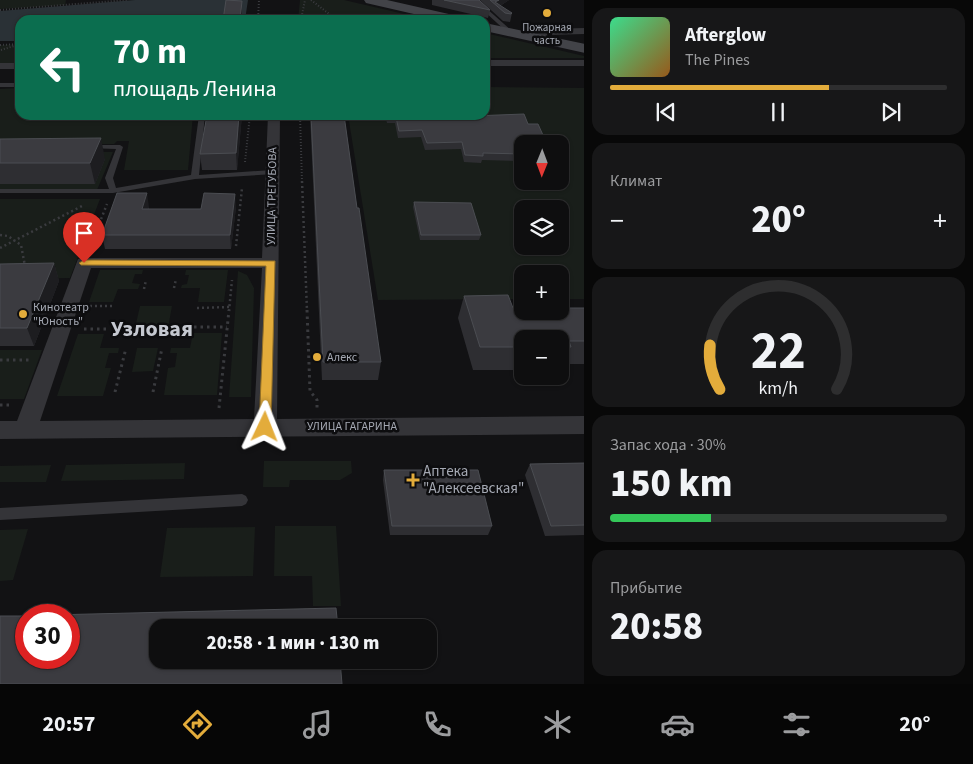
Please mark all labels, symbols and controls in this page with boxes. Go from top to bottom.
marker: Пожарная часть [541,7,553,19]
place label: Пожарная часть [522,20,572,48]
text: Afterglow [685,22,766,49]
text: 70 m [113,27,187,77]
icon: left [30,35,95,100]
text: The Pines [685,49,750,71]
text: площадь Ленина [113,73,277,105]
icon: previous [652,98,680,126]
icon: pause [764,98,792,126]
icon: next [877,98,905,126]
north arrow [514,135,569,190]
map controls [514,135,569,385]
street label: УЛИЦА ТРЕГУБОВА [263,147,281,245]
text: Климат [610,170,662,192]
text: 20° [751,193,806,247]
button: layers [514,200,569,255]
text: − [610,201,624,241]
text: + [933,201,947,241]
pin [63,212,105,263]
icon: arrive [70,219,98,247]
button: + [514,265,569,320]
place label: Кинотеатр "Юность" [33,299,89,330]
marker: Кинотеатр "Юность" [17,308,29,320]
district label: Узловая [111,313,193,345]
text: 22 [751,315,806,389]
button: − [514,330,569,385]
place label: Алекс [327,349,358,366]
marker: Алекс [311,351,323,363]
text: km/h [759,376,798,401]
position arrow [238,400,290,452]
street label: УЛИЦА ГАГАРИНА [307,418,398,435]
text: Запас хода · 30% [610,434,726,456]
text: 150 km [610,457,732,511]
place label: Аптека "Алексеевская" [423,461,524,499]
marker: Аптека "Алексеевская" [407,474,419,486]
text: Прибытие [610,577,682,599]
text: 20:58 [610,600,703,654]
speed limit sign: 30 [15,604,80,669]
text: 20:58 · 1 мин · 130 m [207,630,379,657]
icon: directions [180,707,215,742]
icon: music [300,707,335,742]
icon: phone [420,707,455,742]
icon: climate [540,707,575,742]
icon: car [660,707,695,742]
icon: filters [779,707,814,742]
text: 20:57 [42,708,95,740]
text: 20° [899,708,931,740]

